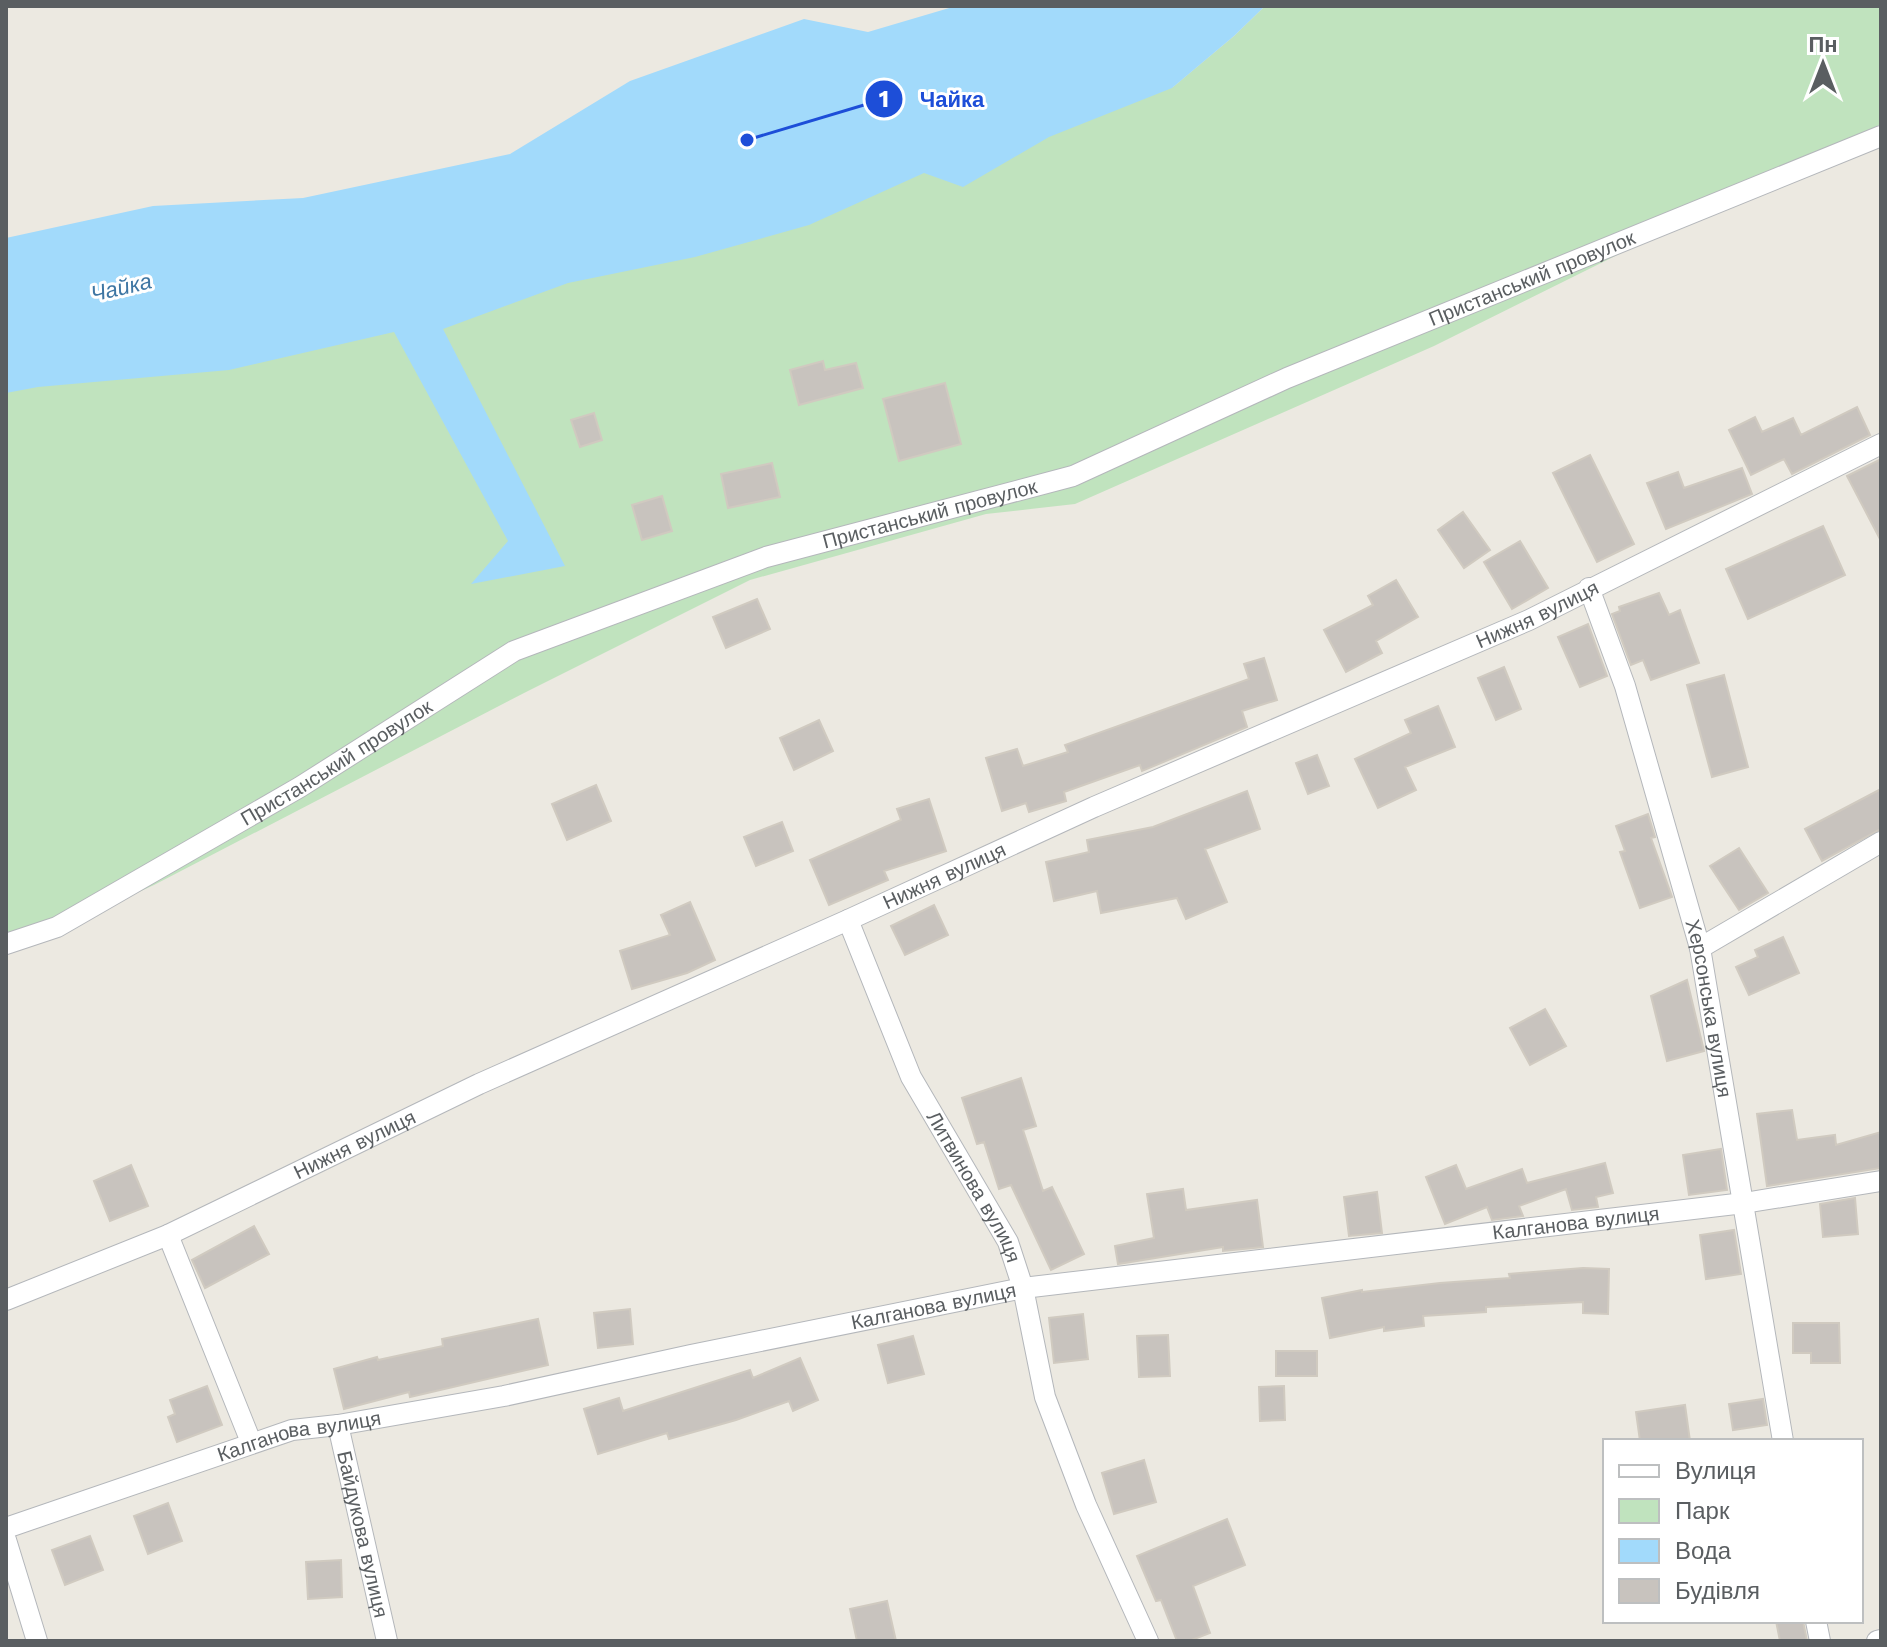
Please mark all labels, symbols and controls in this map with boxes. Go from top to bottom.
north arrow [1783,24,1863,104]
text: Пн [1808,32,1838,57]
callout: Чайка [864,76,1000,122]
text: 1 [879,85,889,113]
text: Чайка [920,87,985,112]
street label: Пристанський провулок [1425,225,1639,331]
water label: Чайка [88,268,154,307]
street label: Пристанський провулок [820,474,1040,554]
street label: Нижня вулиця [1472,575,1602,653]
street label: Пристанський провулок [236,694,437,831]
street label: Нижня вулиця [879,837,1010,914]
street label: Херсонська вулиця [1680,917,1737,1099]
street label: Нижня вулиця [290,1105,420,1184]
street label: Литвинова вулиця [922,1107,1026,1265]
street label: Калганова вулиця [1491,1201,1661,1245]
street label: Калганова вулиця [849,1278,1018,1334]
street label: Калганова вулиця [214,1406,383,1467]
legend [1603,1439,1863,1623]
street label: Байдукова вулиця [332,1448,393,1620]
text: Вулиця [1675,1457,1756,1485]
text: Парк [1675,1497,1730,1525]
text: Вода [1675,1537,1732,1565]
text: Будівля [1675,1577,1760,1605]

